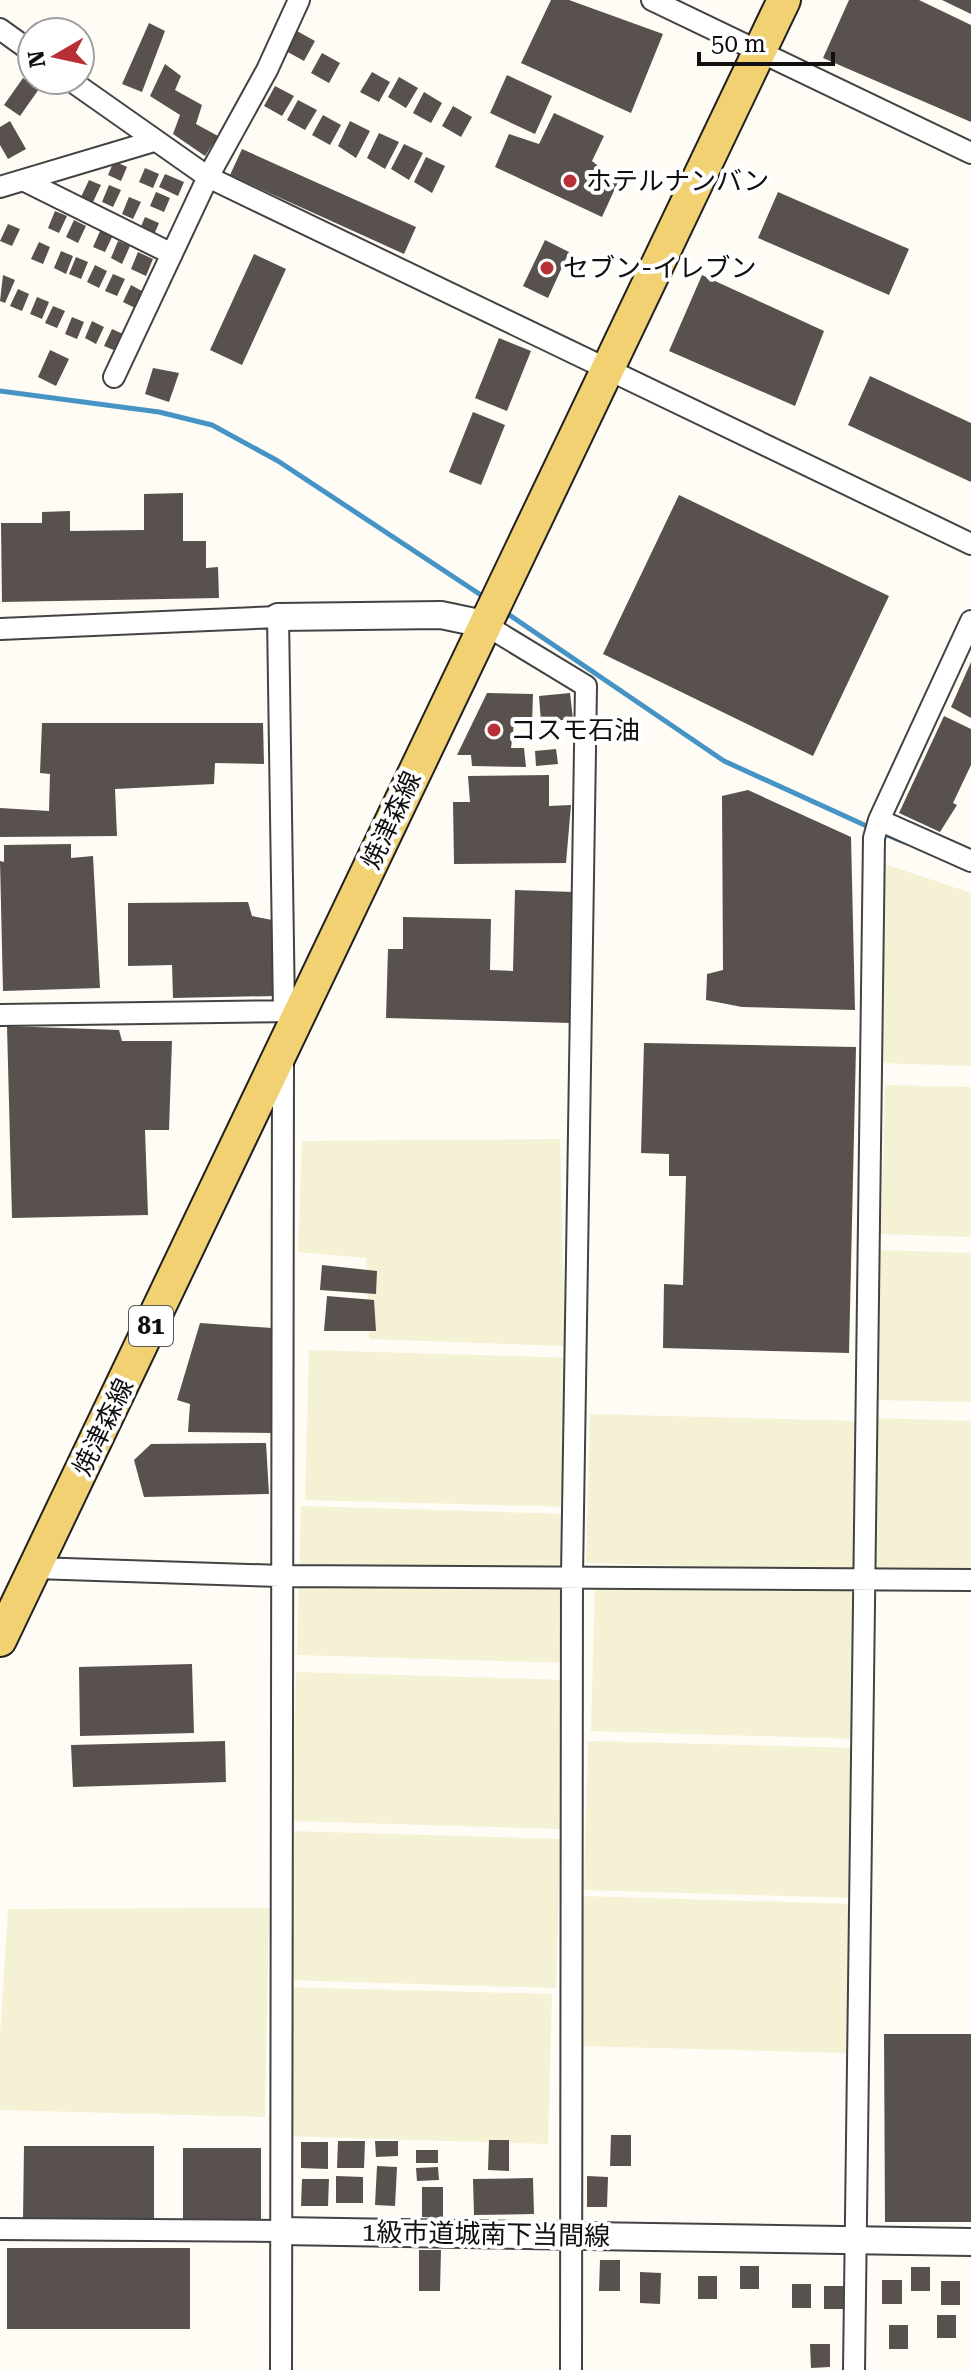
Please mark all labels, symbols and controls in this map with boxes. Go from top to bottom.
north arrow [16,16,96,96]
scale bar [699,16,833,66]
text: 50 m [711,30,766,58]
text: N [23,49,50,69]
place label: ホテルナンバン [586,166,769,196]
marker: ホテルナンバン [561,172,579,190]
place label: セブン-イレブン [563,253,756,283]
marker: セブン-イレブン [538,259,556,277]
place label: コスモ石油 [510,715,640,745]
marker: コスモ石油 [485,721,503,739]
street label: 焼津森線 [355,767,427,873]
road number: 81 [129,1306,173,1346]
street label: 焼津森線 [67,1374,139,1480]
street label: 1級市道城南下当間線 [361,2217,611,2251]

